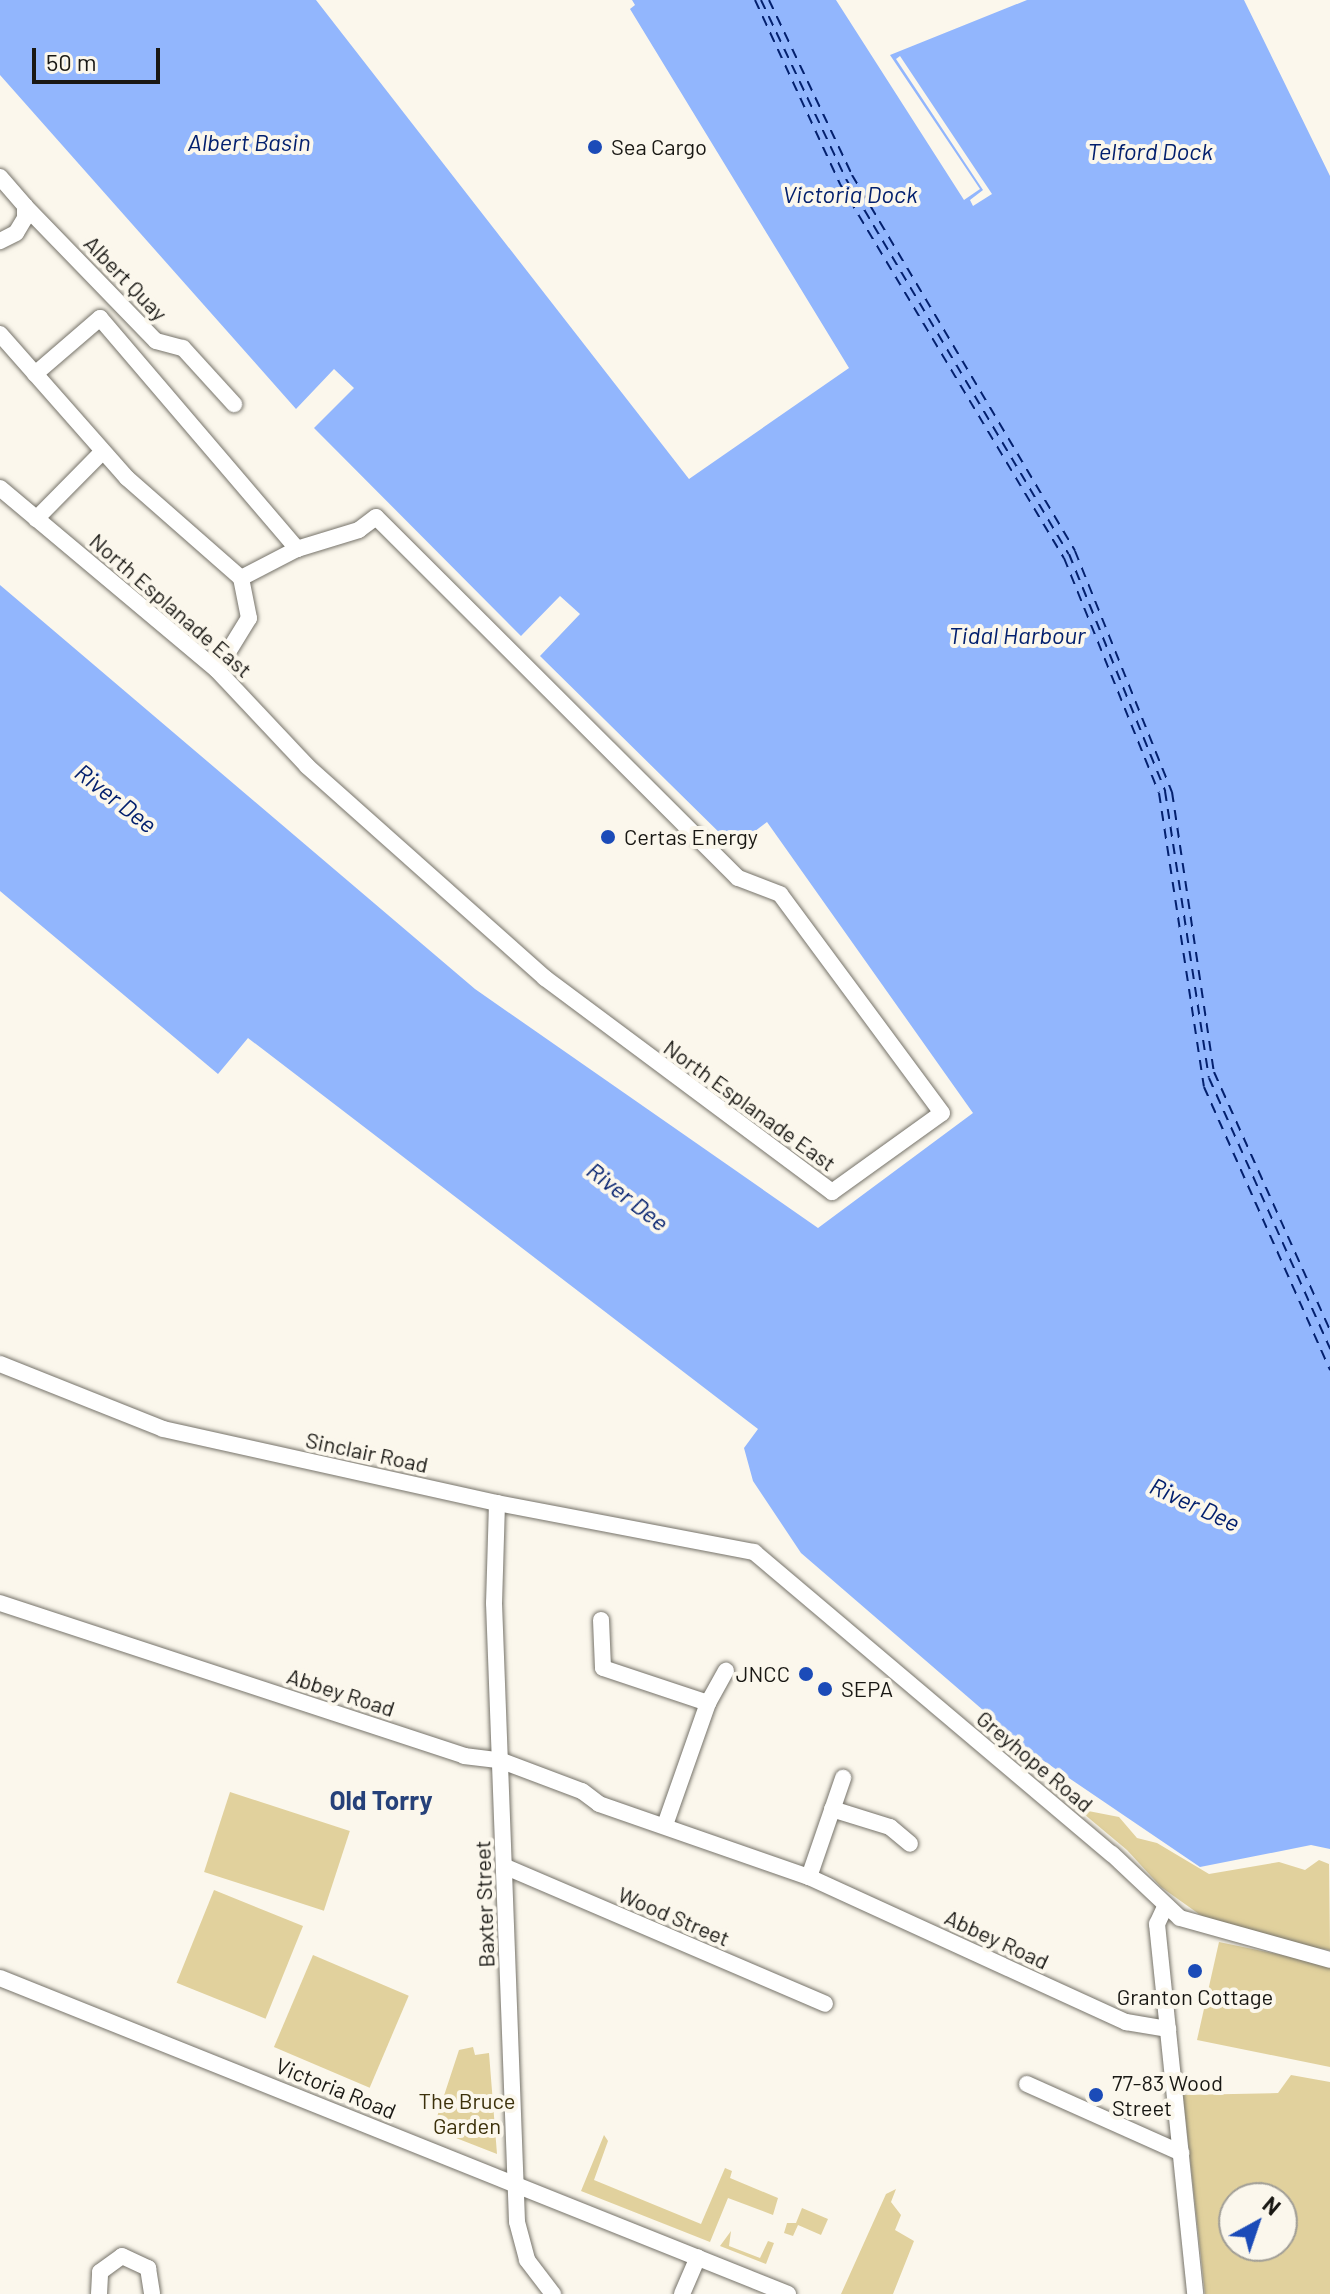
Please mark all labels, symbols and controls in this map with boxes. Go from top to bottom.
scale bar [36,32,164,82]
text: 50 m [46,47,97,76]
water label: Albert Basin [188,128,310,156]
place label: Sea Cargo [611,134,707,160]
water label: Telford Dock [1087,137,1213,165]
marker: Sea Cargo [586,138,604,156]
water label: Victoria Dock [782,180,918,208]
street label: Albert Quay [79,230,173,326]
street label: North Esplanade East [85,527,257,683]
water label: Tidal Harbour [949,621,1085,649]
water label: River Dee [69,757,163,839]
place label: Certas Energy [624,824,758,850]
marker: Certas Energy [599,828,617,846]
street label: North Esplanade East [659,1034,841,1176]
water label: River Dee [581,1155,675,1237]
street label: Sinclair Road [303,1426,431,1478]
water label: River Dee [1146,1471,1244,1537]
place label: JNCC [736,1661,790,1687]
street label: Abbey Road [284,1662,398,1722]
marker: JNCC [797,1665,815,1683]
place label: SEPA [841,1676,893,1702]
marker: SEPA [816,1680,834,1698]
street label: Greyhope Road [972,1705,1098,1817]
district label: Old Torry [329,1784,433,1816]
street label: Baxter Street [469,1840,499,1968]
street label: Wood Street [614,1881,734,1951]
street label: Abbey Road [941,1903,1053,1975]
marker: Granton Cottage [1186,1962,1204,1980]
place label: Granton Cottage [1117,1984,1273,2010]
street label: Victoria Road [272,2052,400,2124]
place label: 77-83 Wood Street [1112,2069,1223,2120]
marker: 77-83 Wood Street [1087,2086,1105,2104]
park label: The Bruce Garden [418,2087,516,2138]
north arrow [1218,2182,1298,2262]
text: N [1258,2190,1286,2220]

